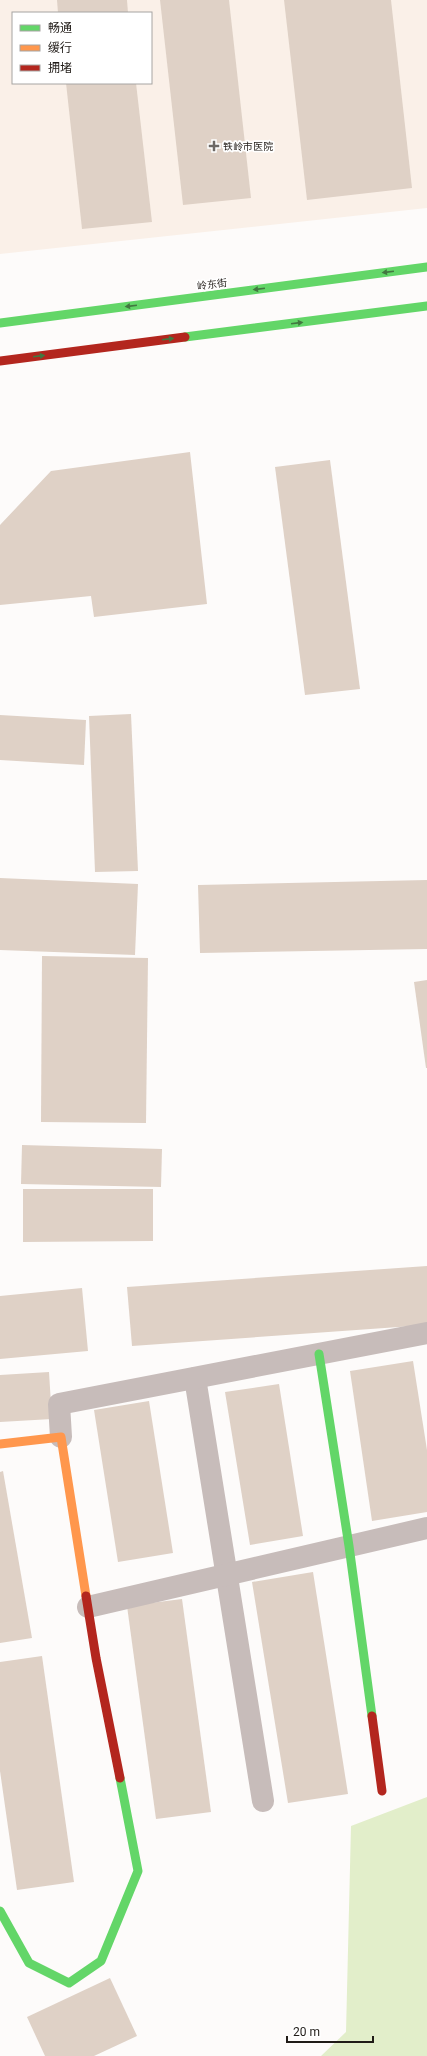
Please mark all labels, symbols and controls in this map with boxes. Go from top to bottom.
legend [12,12,152,84]
text: 畅通 [48,21,72,35]
text: 缓行 [48,41,72,55]
text: 拥堵 [48,61,72,75]
marker: 铁岭市医院 [208,140,220,152]
place label: 铁岭市医院 [223,141,273,152]
one-way arrow [382,269,394,275]
street label: 岭东街 [197,277,228,292]
one-way arrow [253,286,266,292]
one-way arrow [124,303,137,309]
one-way arrow [291,320,303,326]
one-way arrow [162,336,174,342]
one-way arrow [33,353,45,359]
scale bar [287,2018,373,2044]
text: 20 m [293,2025,320,2039]

